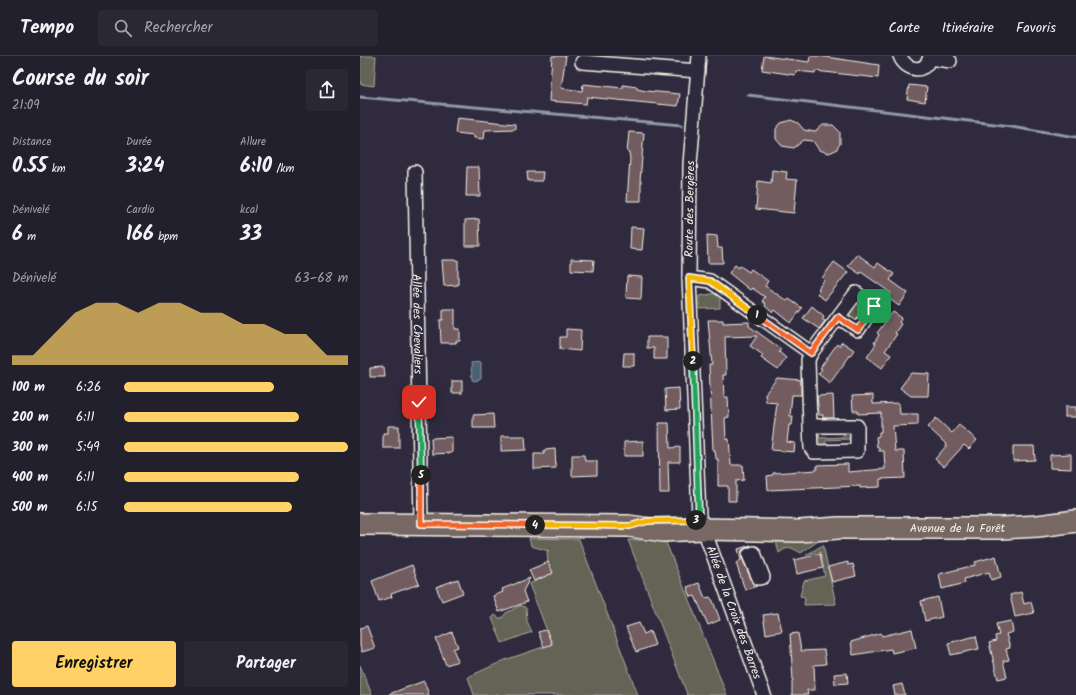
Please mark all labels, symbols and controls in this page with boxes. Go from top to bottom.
search box [98,10,378,46]
text: Tempo [20,13,74,43]
text: Rechercher [144,16,212,40]
icon: search [112,17,134,39]
text: Carte [888,17,920,39]
text: Itinéraire [942,17,994,39]
text: Favoris [1016,17,1056,39]
text: Course du soir [12,62,149,97]
button: share [306,69,348,111]
text: 21:09 [12,95,40,116]
text: Distance [12,133,52,151]
text: Durée [126,133,152,151]
text: Allure [240,133,266,151]
text: 0.55 [12,151,47,183]
text: 3:24 [126,151,164,183]
text: 6:10 [240,151,272,183]
text: km [47,160,66,178]
text: /km [272,160,294,178]
street label: Route des Bergères [680,160,700,258]
text: Dénivelé [12,201,50,219]
text: Cardio [126,201,154,219]
text: kcal [240,201,258,219]
text: 6 [12,219,23,251]
text: 166 [126,219,154,251]
text: 33 [240,219,262,251]
text: m [23,228,36,246]
text: bpm [154,228,178,246]
text: Dénivelé [12,268,56,289]
text: 63–68 m [295,268,348,289]
street label: Allée des Chevaliers [407,274,428,374]
pin [857,289,891,323]
icon: arrive [863,295,885,317]
pin: 1 [747,305,767,325]
text: 1 [755,306,759,324]
pin: 2 [683,351,703,371]
text: 2 [690,352,696,370]
text: 100 m [12,377,45,398]
text: 6:26 [76,377,101,398]
pin [402,385,436,419]
icon: check [408,391,430,413]
text: 200 m [12,407,49,428]
text: 6:11 [76,407,95,428]
text: 300 m [12,437,48,458]
text: 5:49 [76,437,100,458]
pin: 5 [411,465,431,485]
text: 5 [418,466,424,484]
text: 400 m [12,467,48,488]
text: 6:11 [76,467,95,488]
text: 500 m [12,497,48,518]
text: 6:15 [76,497,98,518]
pin: 3 [686,510,706,530]
text: 3 [693,511,699,529]
pin: 4 [525,515,545,535]
text: 4 [532,516,538,534]
street label: Avenue de la Forêt [910,518,1006,538]
street label: Allée de la Croix des Barres [701,543,767,682]
button: Enregistrer [12,641,176,687]
button: Partager [184,641,348,687]

